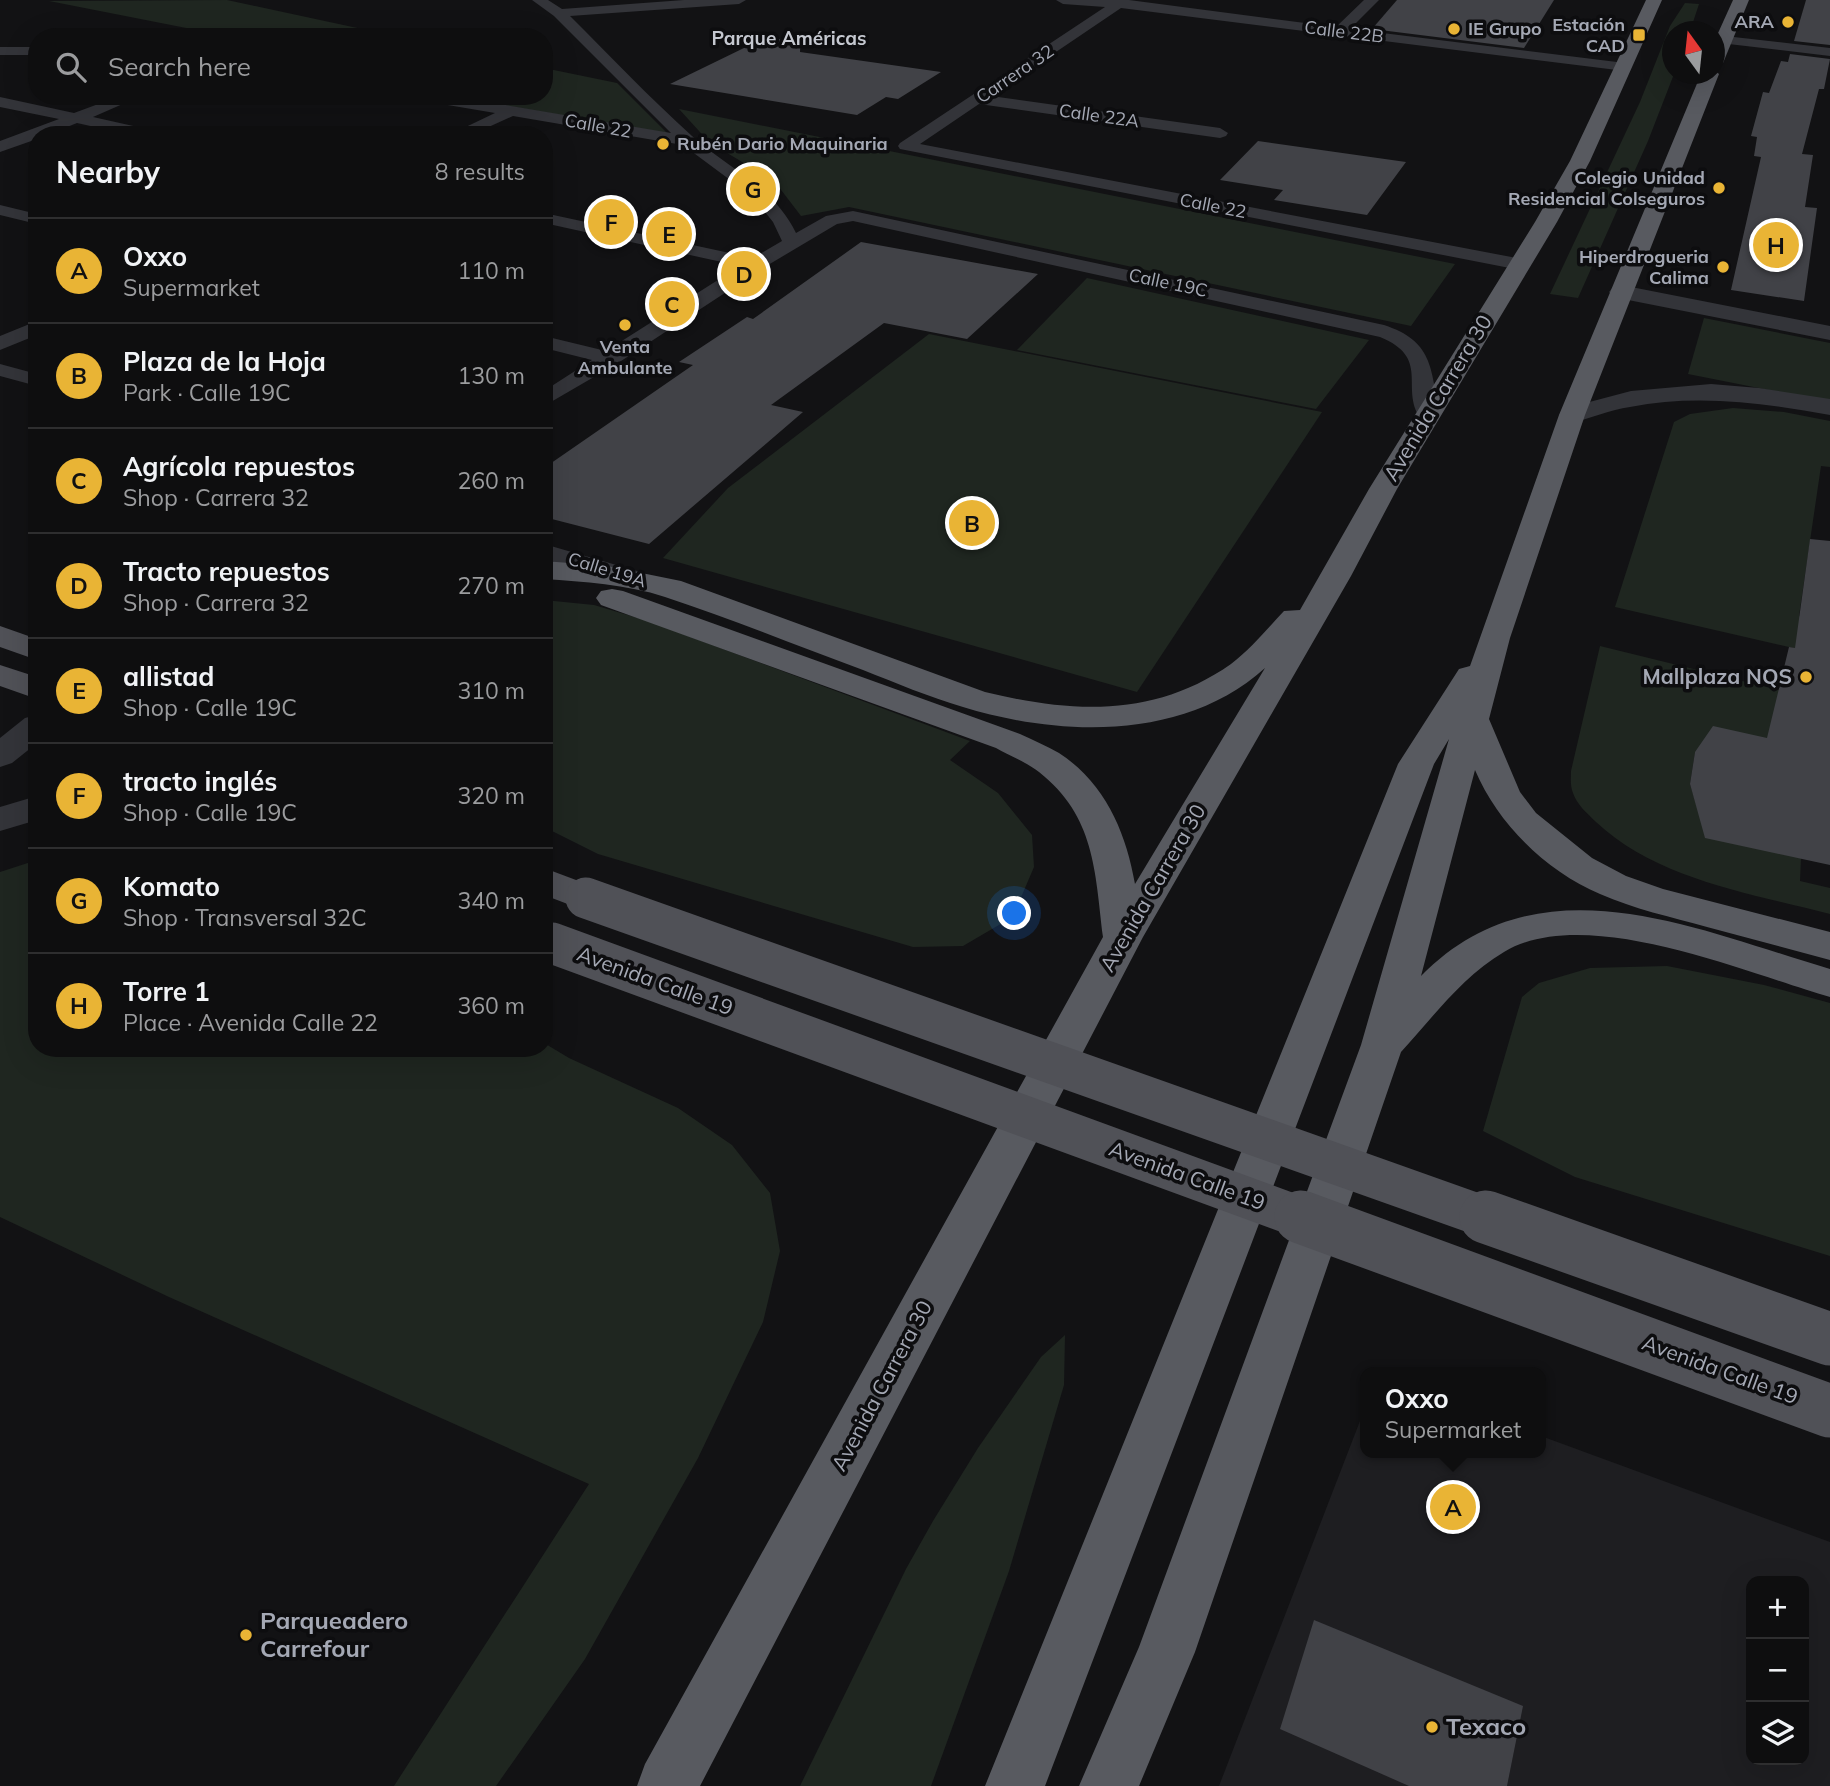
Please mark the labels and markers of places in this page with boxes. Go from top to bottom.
place label: ARA [1735,10,1774,33]
place label: Estación CAD [1552,13,1625,57]
marker: ARA [1780,14,1796,30]
place label: IE Grupo [1468,17,1542,40]
marker: IE Grupo [1446,21,1462,37]
marker: Estación CAD [1631,27,1647,43]
place label: Rubén Dario Maquinaria [677,132,888,155]
marker: Rubén Dario Maquinaria [655,136,671,152]
pin: G [730,163,776,215]
place label: Colegio Unidad Residencial Colseguros [1508,166,1705,210]
marker: Colegio Unidad Residencial Colseguros [1711,180,1727,196]
pin: F [588,196,634,248]
pin: E [646,208,692,260]
pin: H [1753,219,1799,271]
place label: Hiperdrogueria Calima [1579,245,1709,289]
pin: D [721,248,767,300]
marker: Hiperdrogueria Calima [1715,259,1731,275]
pin: C [649,278,695,330]
marker: Venta Ambulante [617,317,633,333]
place label: Venta Ambulante [578,335,673,379]
pin: B [949,497,995,549]
place label: Mallplaza NQS [1643,663,1792,689]
marker: Mallplaza NQS [1798,669,1814,685]
pin: A [1430,1481,1476,1533]
place label: Parqueadero Carrefour [260,1605,408,1663]
marker: Parqueadero Carrefour [238,1627,254,1643]
place label: Texaco [1446,1711,1526,1741]
marker: Texaco [1424,1719,1440,1735]

